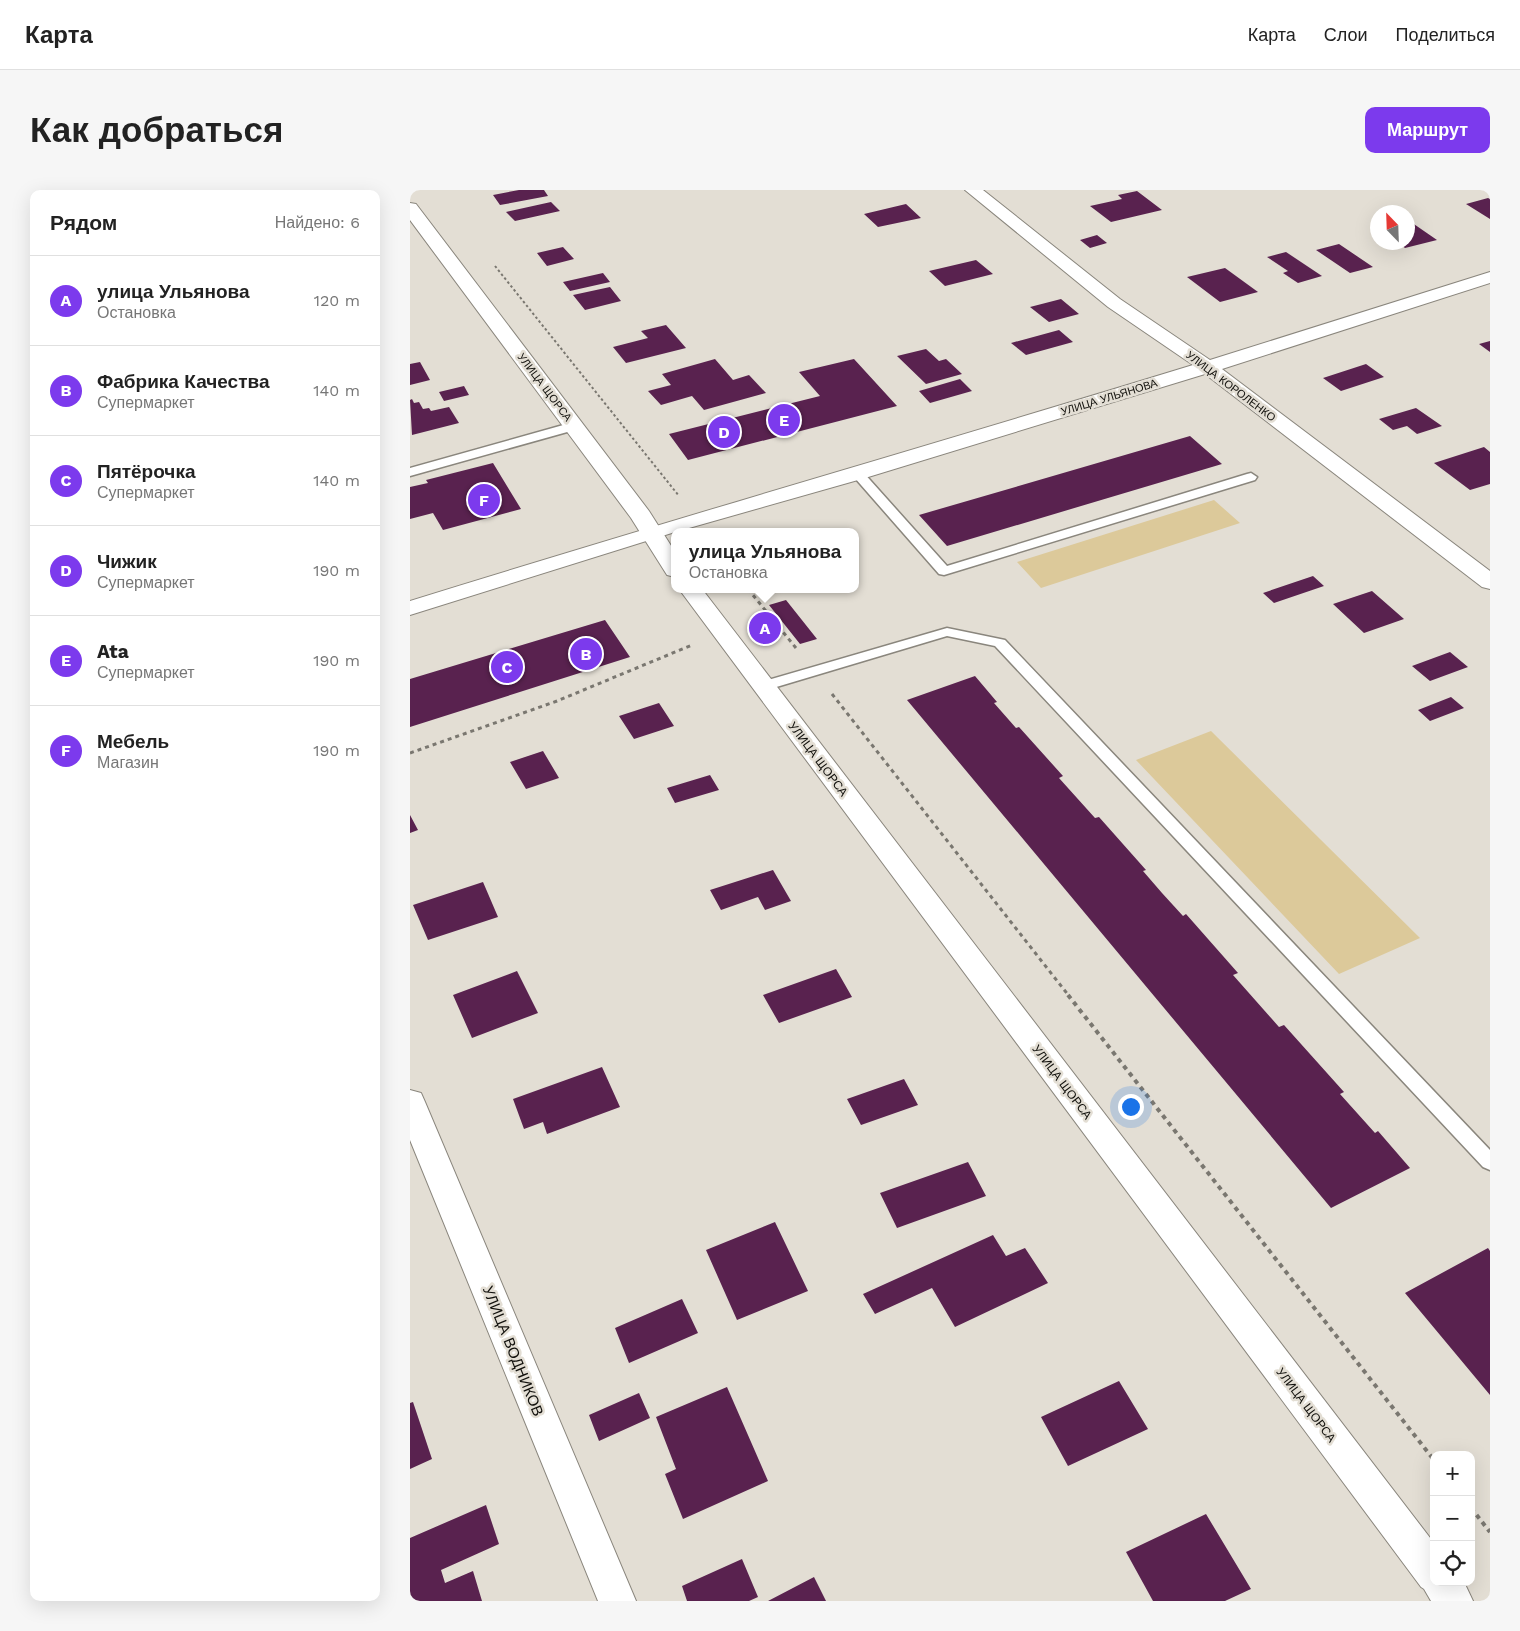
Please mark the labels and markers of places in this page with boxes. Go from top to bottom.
pin: E [768,401,800,439]
pin: D [708,413,740,451]
pin: F [468,481,500,519]
pin: A [749,609,781,647]
pin: B [570,635,602,673]
pin: C [491,648,523,686]

